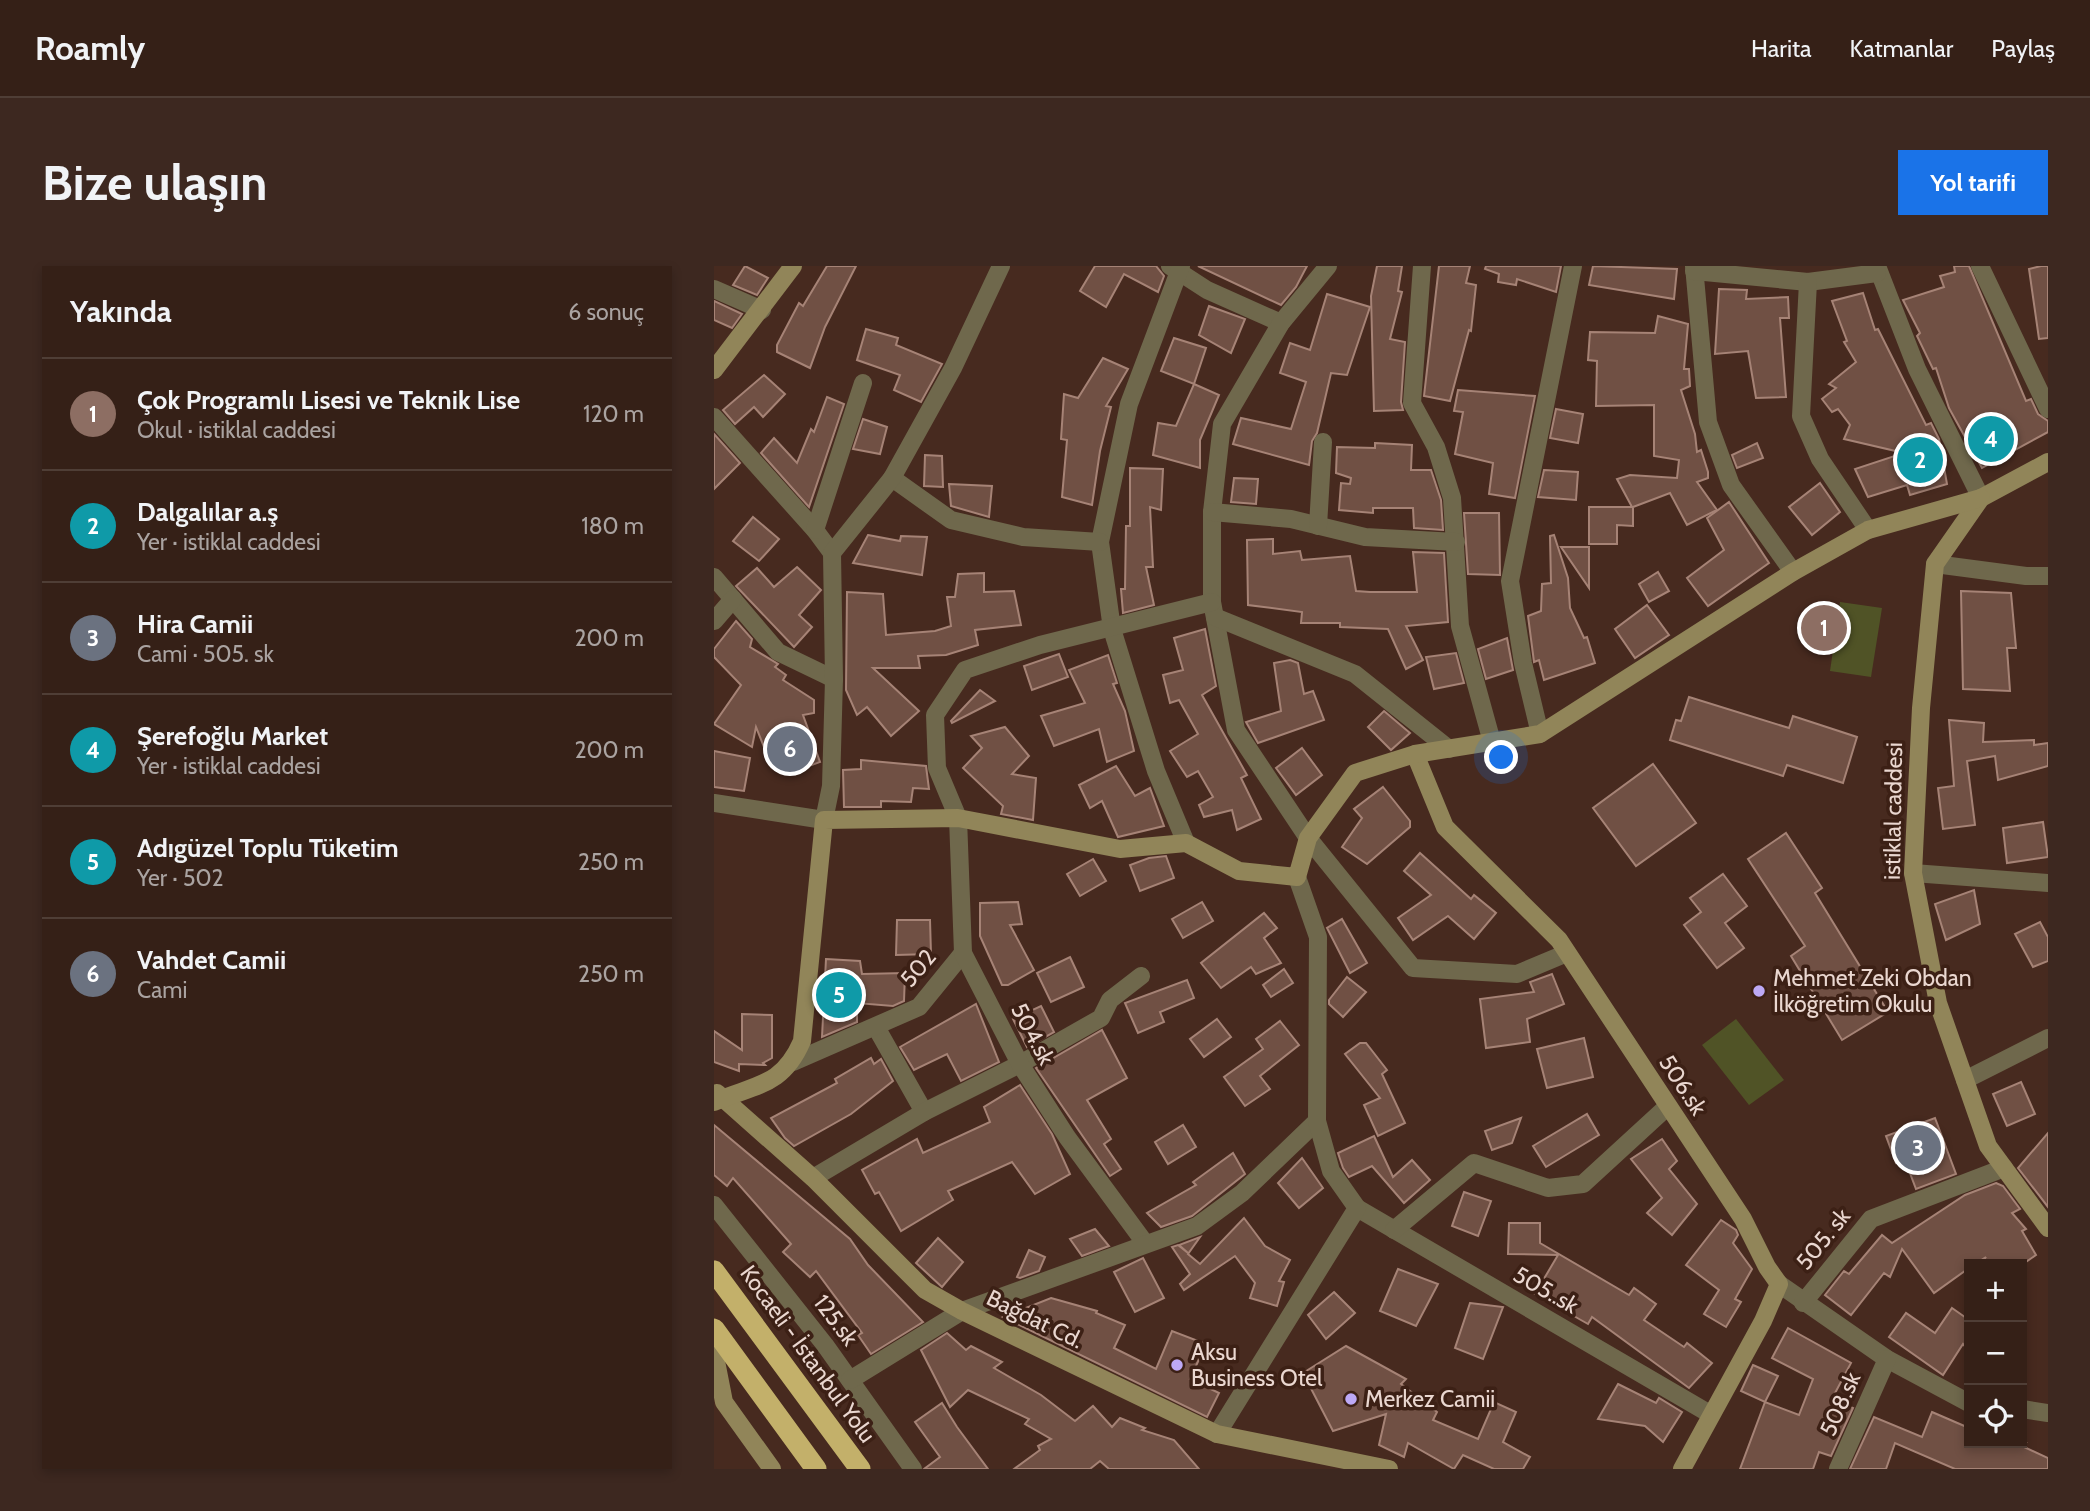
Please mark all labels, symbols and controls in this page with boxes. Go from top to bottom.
text: Roamly [35,28,145,68]
text: Harita [1751,34,1812,63]
text: Katmanlar [1850,34,1953,63]
text: Paylaş [1991,34,2055,63]
button: Yol tarifi [1898,150,2048,215]
text: Bize ulaşın [42,153,267,212]
text: Yakında [70,293,172,330]
text: 6 sonuç [568,298,644,326]
text: Çok Programlı Lisesi ve Teknik Lise [137,384,520,416]
text: 1 [89,400,97,428]
text: 120 m [583,400,644,428]
pin: 4 [1968,413,2014,465]
text: Okul · istiklal caddesi [137,416,336,444]
pin: 2 [1897,434,1943,486]
text: Dalgalılar a.ş [137,496,278,528]
text: 2 [87,512,99,540]
text: 180 m [581,512,644,540]
text: Yer · istiklal caddesi [137,528,321,556]
pin: 1 [1801,602,1847,654]
text: Hira Camii [137,608,253,640]
text: 3 [87,624,99,652]
text: 200 m [574,624,644,652]
text: Cami · 505. sk [137,640,274,668]
text: Şerefoğlu Market [137,720,328,752]
pin: 6 [767,723,813,775]
text: 4 [86,736,100,764]
text: 200 m [574,736,644,764]
your location [1484,740,1518,774]
street label: istiklal caddesi [1878,742,1908,880]
text: Yer · istiklal caddesi [137,752,321,780]
text: Adıgüzel Toplu Tüketim [137,832,399,864]
text: 5 [87,848,99,876]
text: 250 m [578,848,644,876]
text: Yer · 502 [137,864,224,892]
street label: 502 [894,943,942,993]
text: Vahdet Camii [137,944,286,976]
text: 6 [87,960,99,988]
text: 250 m [578,960,644,988]
place label: Mehmet Zeki Obdan İlköğretim Okulu [1773,964,1972,1018]
pin: 5 [816,969,862,1021]
text: Cami [137,976,187,1004]
marker: Mehmet Zeki Obdan İlköğretim Okulu [1751,983,1767,999]
street label: 504.sk [1005,998,1061,1070]
street label: 506.sk [1653,1050,1713,1121]
pin: 3 [1895,1122,1941,1174]
street label: 505. sk [1790,1202,1857,1275]
map controls [1964,1259,2027,1448]
button: + [1964,1259,2027,1322]
street label: Kocaeli - İstanbul Yolu [734,1260,882,1448]
street label: 505..sk [1509,1260,1584,1320]
street label: Bağdat Cd. [982,1284,1088,1354]
street label: 125.sk [808,1289,865,1352]
button: − [1964,1322,2027,1385]
place label: Aksu Business Otel [1191,1338,1323,1392]
marker: Aksu Business Otel [1169,1357,1185,1373]
street label: 508.sk [1814,1367,1867,1440]
place label: Merkez Camii [1365,1385,1495,1413]
button: locate [1964,1385,2027,1448]
marker: Merkez Camii [1343,1391,1359,1407]

